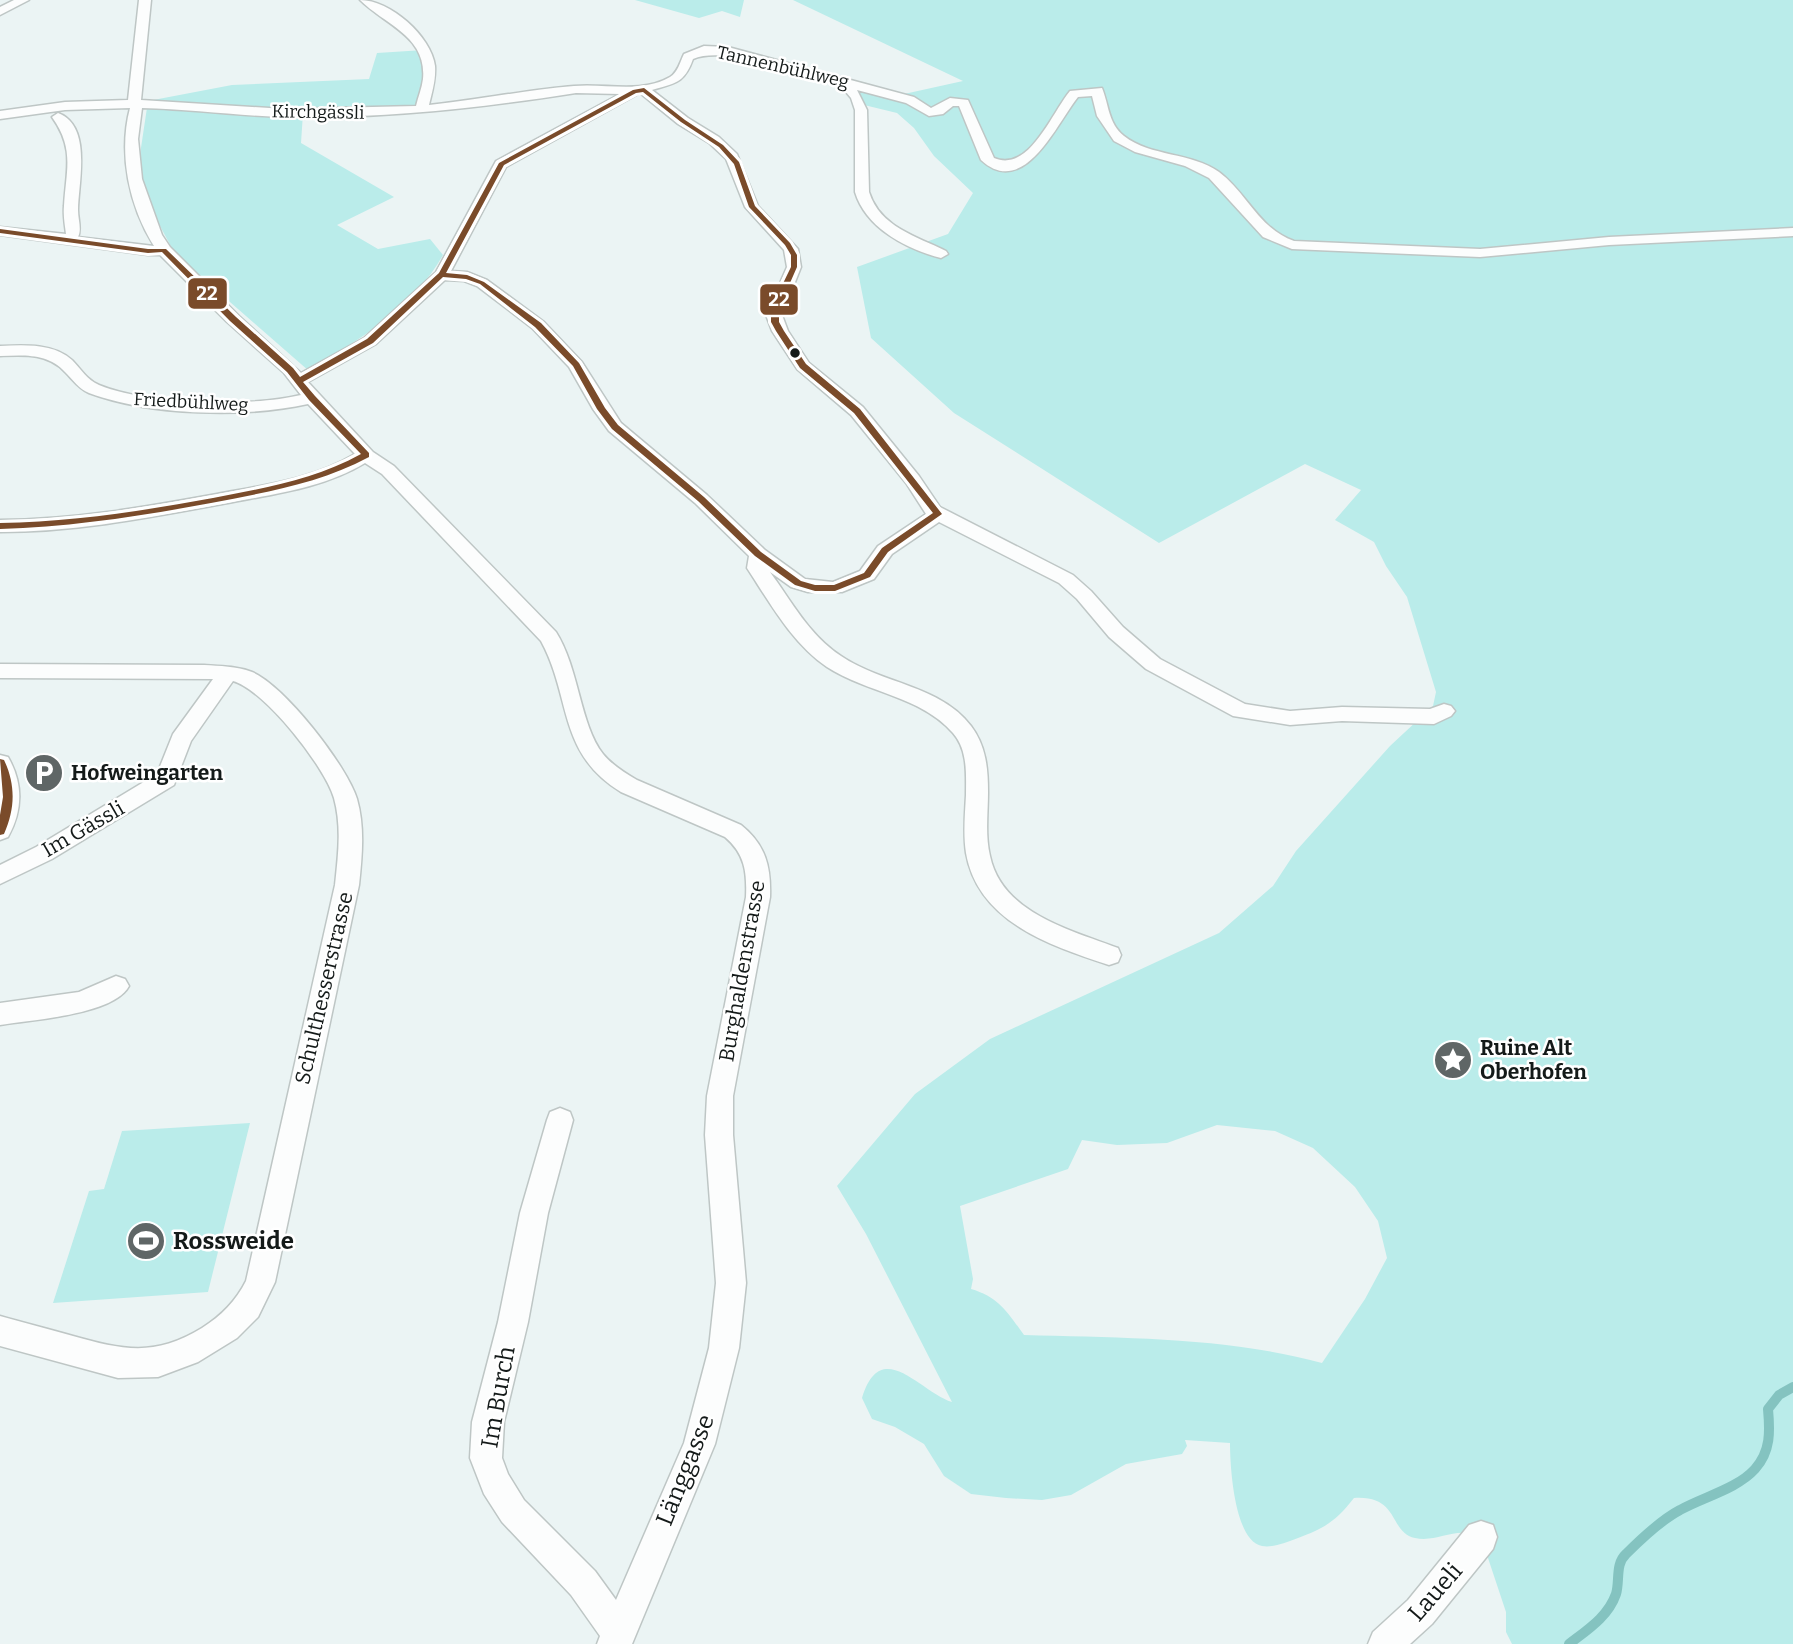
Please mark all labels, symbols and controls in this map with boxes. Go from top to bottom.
street label: Tannenbühlweg [715,41,851,93]
street label: Kirchgässli [271,100,365,124]
line badge: 22 [187,277,228,310]
text: 22 [196,282,218,305]
line badge: 22 [759,283,799,316]
text: 22 [768,288,790,311]
unlabelled marker [788,346,802,360]
street label: Friedbühlweg [133,388,249,416]
parking icon: Hofweingarten [23,752,65,794]
place label: Hofweingarten [71,760,223,786]
street label: Im Gässli [37,795,129,863]
street label: Burghaldenstrasse [713,878,771,1064]
street label: Schulthesserstrasse [289,889,359,1087]
place label: Ruine Alt Oberhofen [1480,1035,1587,1085]
place icon: Ruine Alt Oberhofen [1432,1039,1474,1081]
sports icon: Rossweide [125,1220,167,1262]
place label: Rossweide [173,1227,294,1255]
street label: Im Burch [475,1344,521,1450]
street label: Länggasse [650,1410,720,1530]
street label: Laueli [1402,1557,1468,1627]

